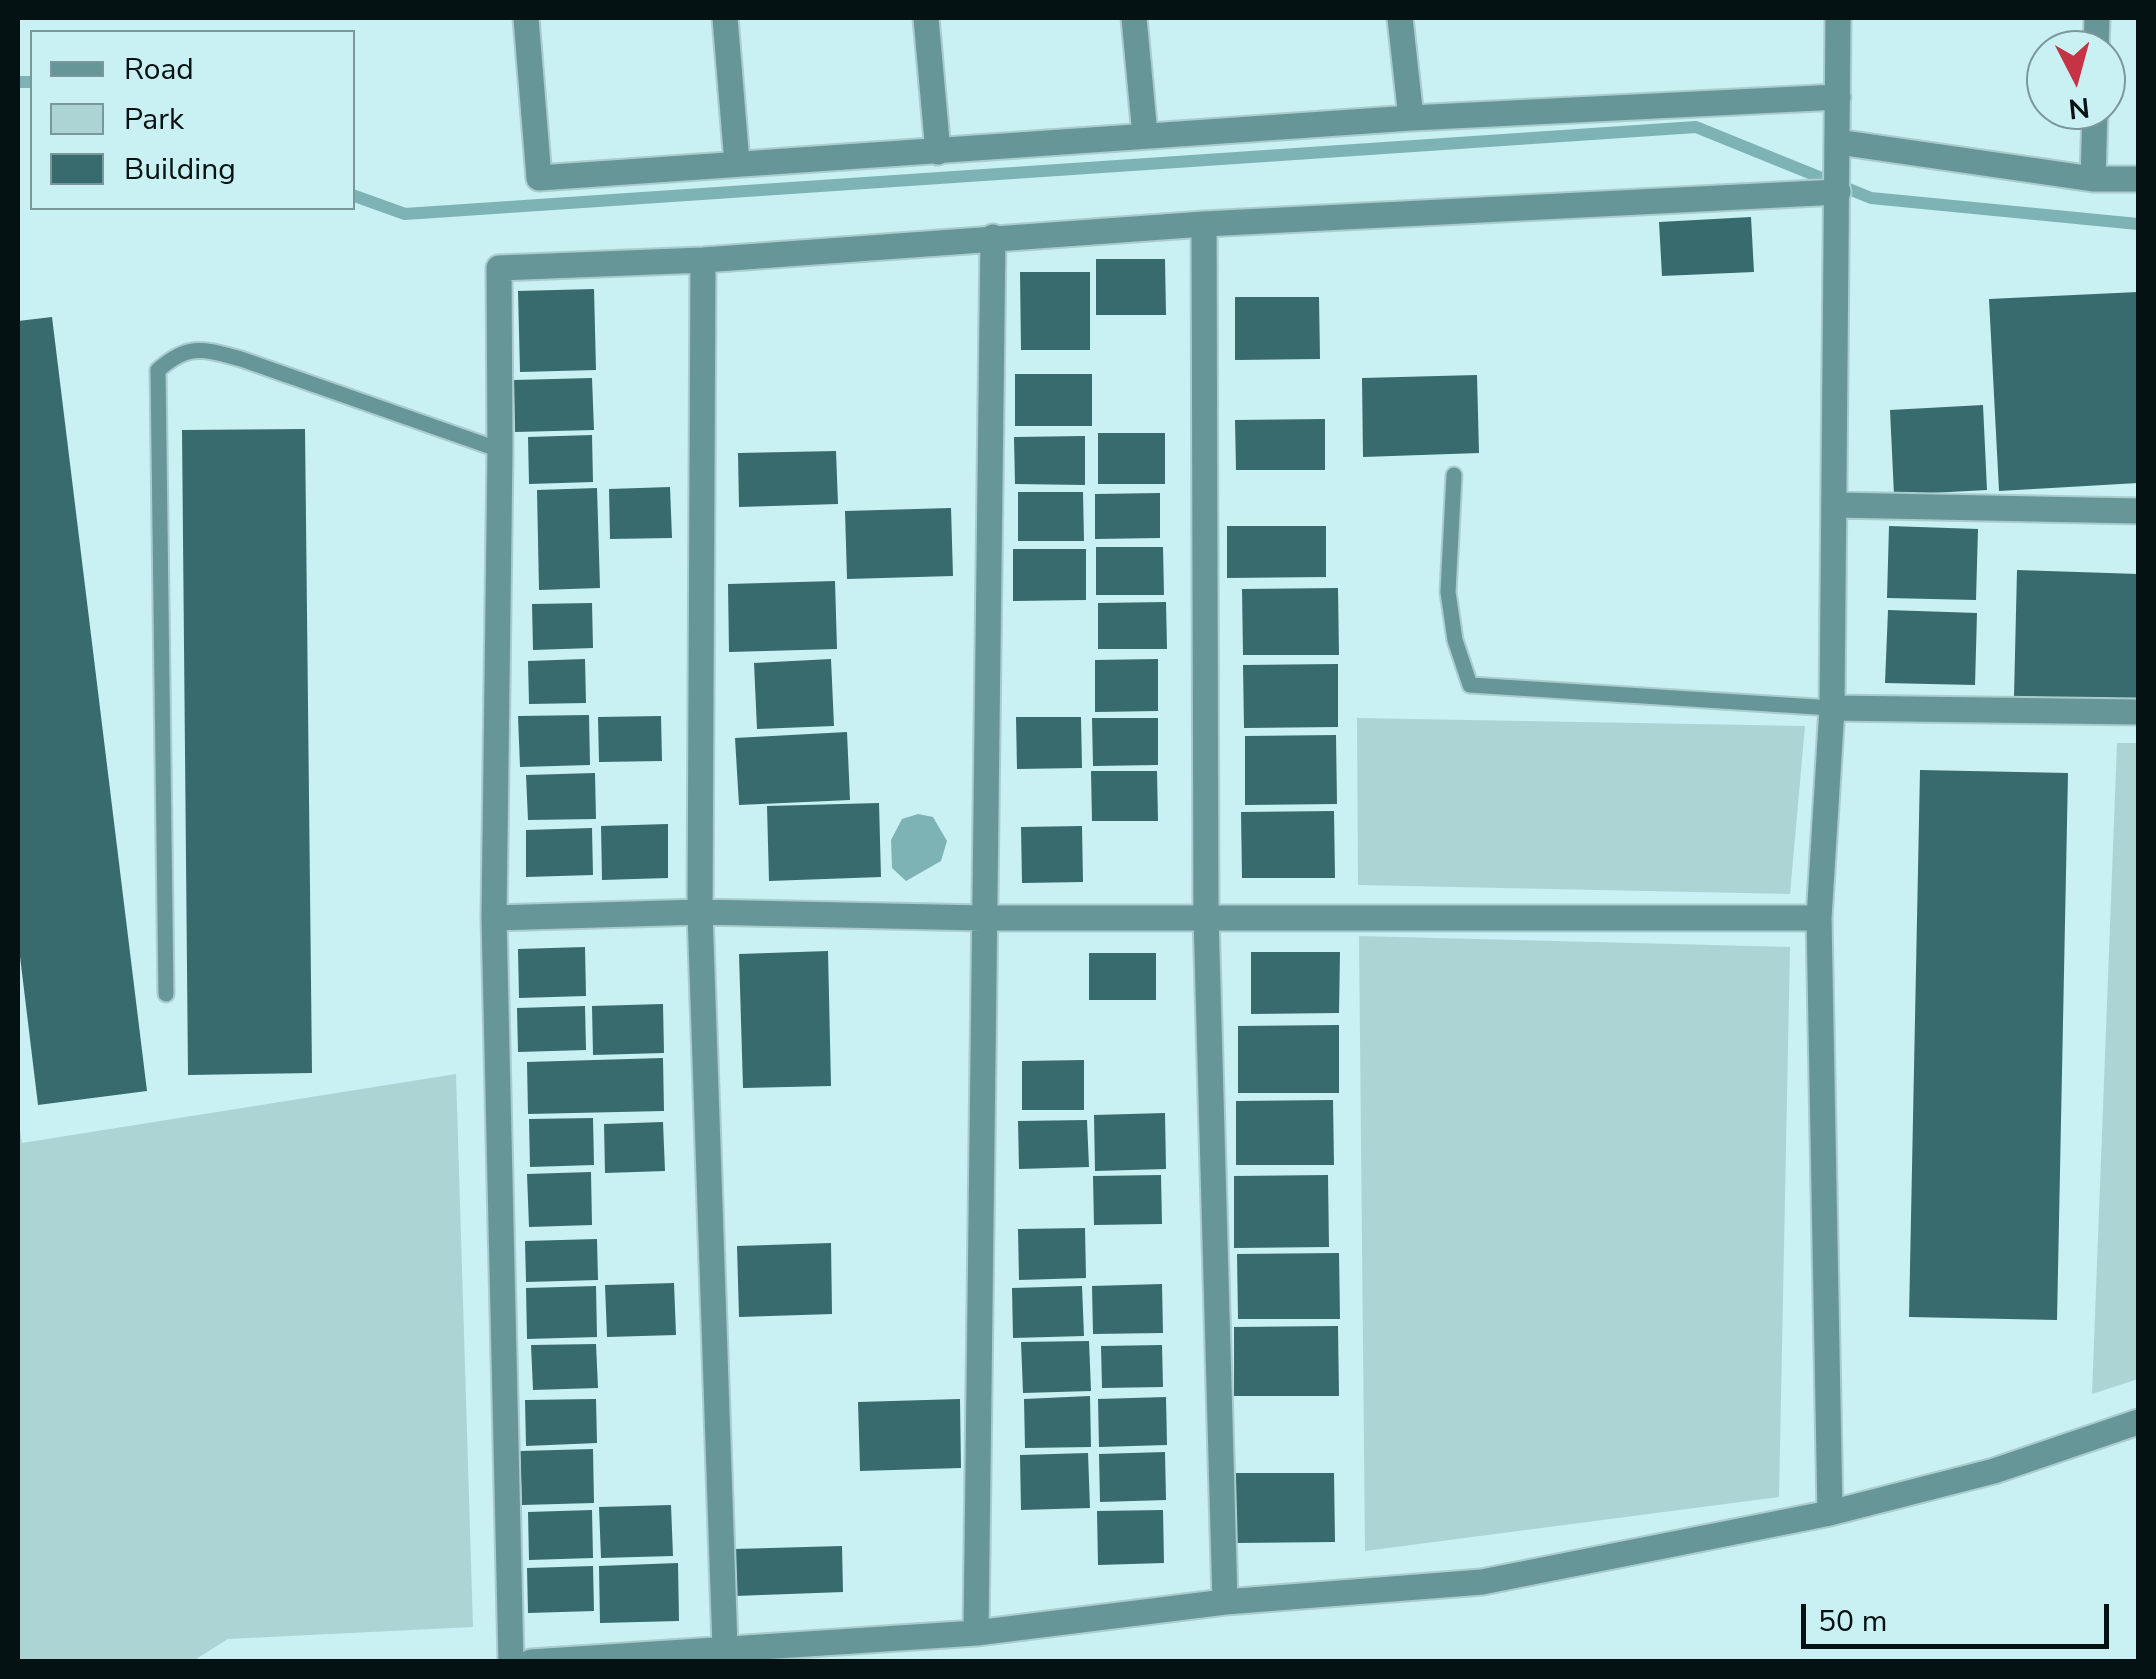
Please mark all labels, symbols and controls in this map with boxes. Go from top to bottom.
legend [30,30,355,210]
north arrow [2026,30,2126,130]
text: Road [124,49,194,90]
text: N [2067,88,2091,128]
text: Park [124,99,184,140]
text: Building [124,149,236,190]
scale bar [1806,1584,2114,1646]
text: 50 m [1818,1601,1887,1642]

